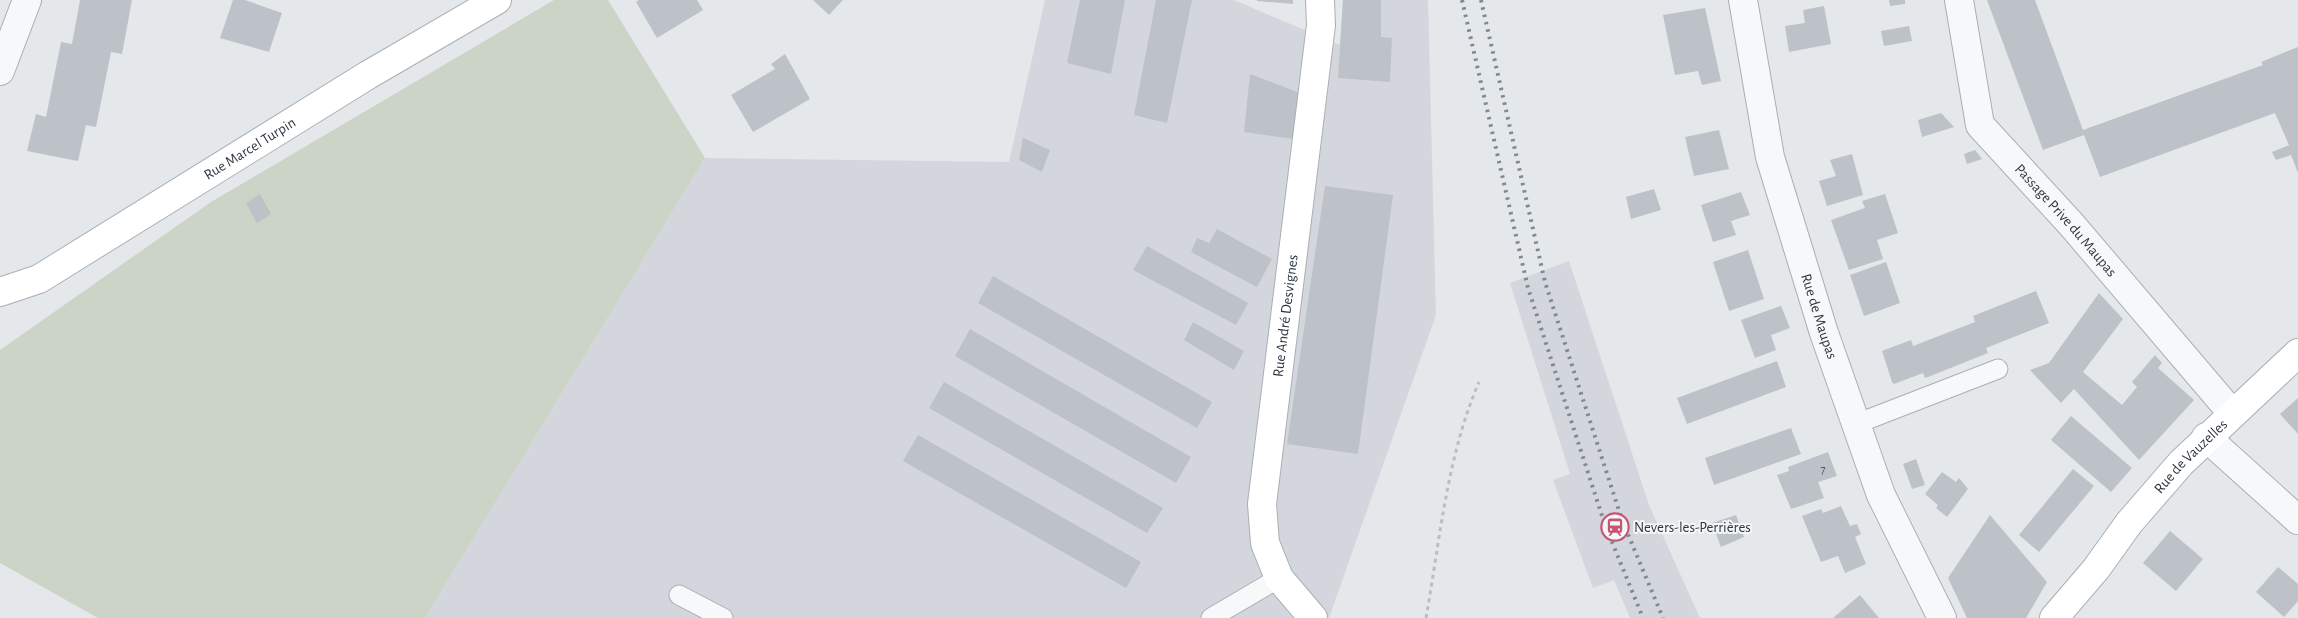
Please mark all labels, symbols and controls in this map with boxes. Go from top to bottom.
street label: Rue Marcel Turpin [201,115,298,183]
street label: Passage Prive du Maupas [2012,161,2119,280]
street label: Rue André Desvignes [1271,254,1301,378]
street label: Rue de Maupas [1798,272,1840,361]
street label: Rue de Vauzelles [2151,417,2230,496]
house number: 7 [1820,463,1826,475]
station icon: Nevers-les-Perrières [1600,512,1630,542]
place label: Nevers-les-Perrières [1634,520,1751,535]

